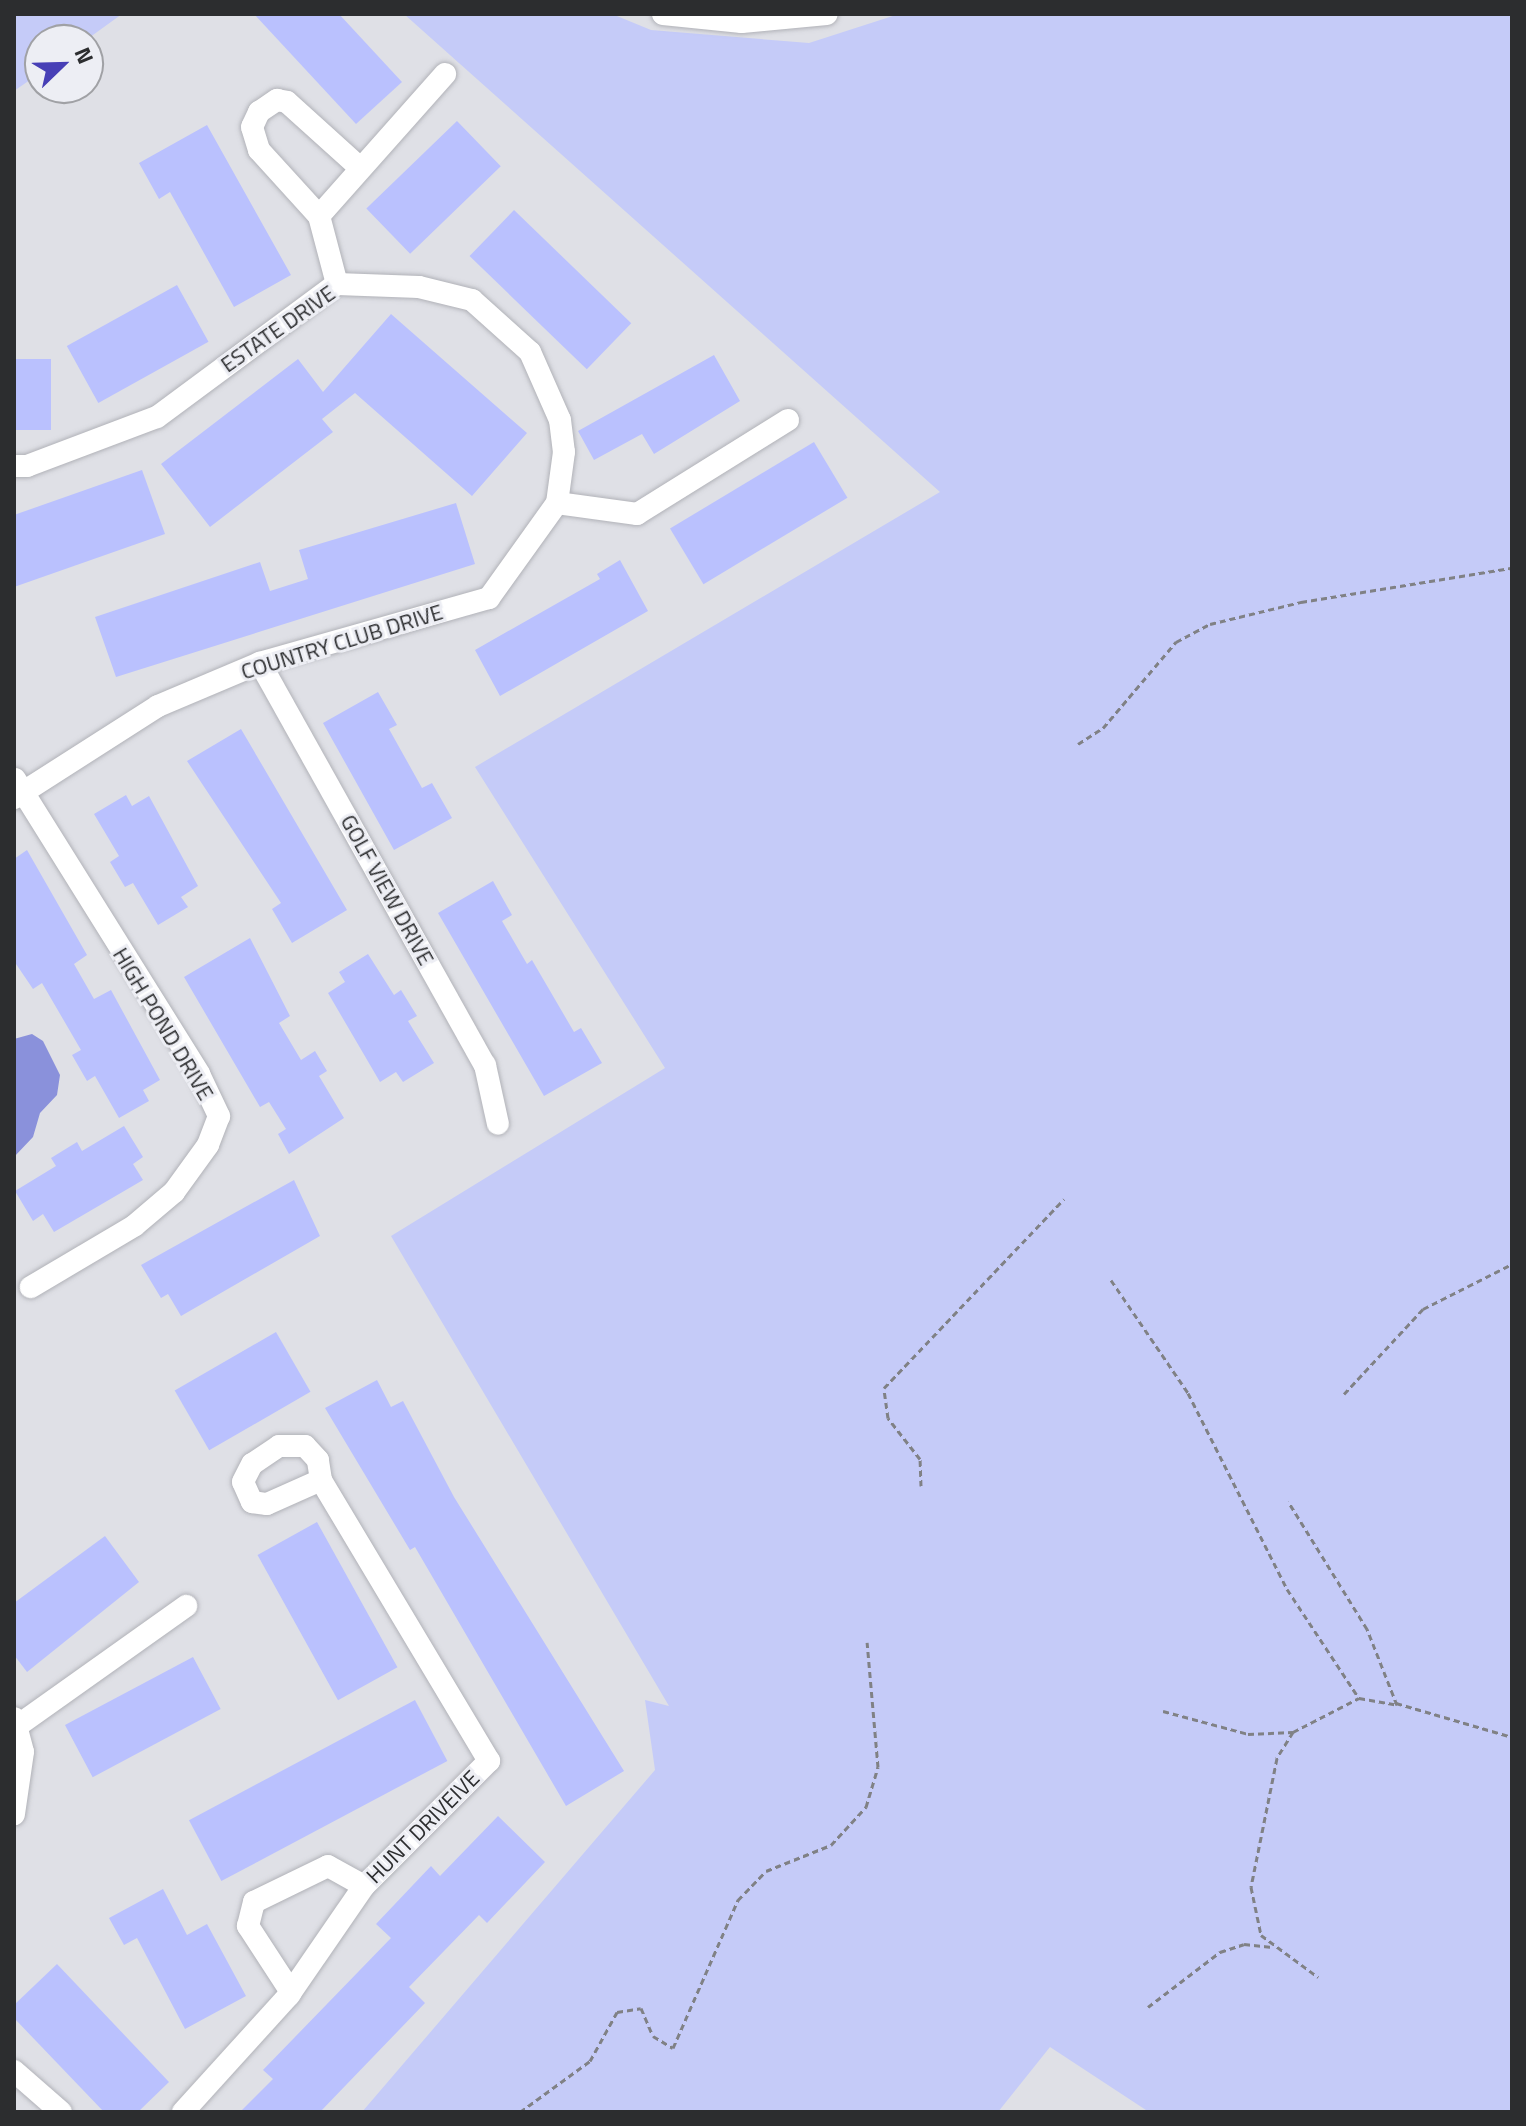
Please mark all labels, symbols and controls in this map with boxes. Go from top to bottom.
north arrow [24,24,104,104]
text: N [66,42,103,69]
street label: ESTATE DRIVE [216,280,340,378]
street label: COUNTRY CLUB DRIVE [238,599,446,685]
street label: GOLF VIEW DRIVE [335,810,439,970]
street label: HIGH POND DRIVE [107,943,219,1105]
street label: HUNT DRIVEIVE [361,1765,485,1889]

